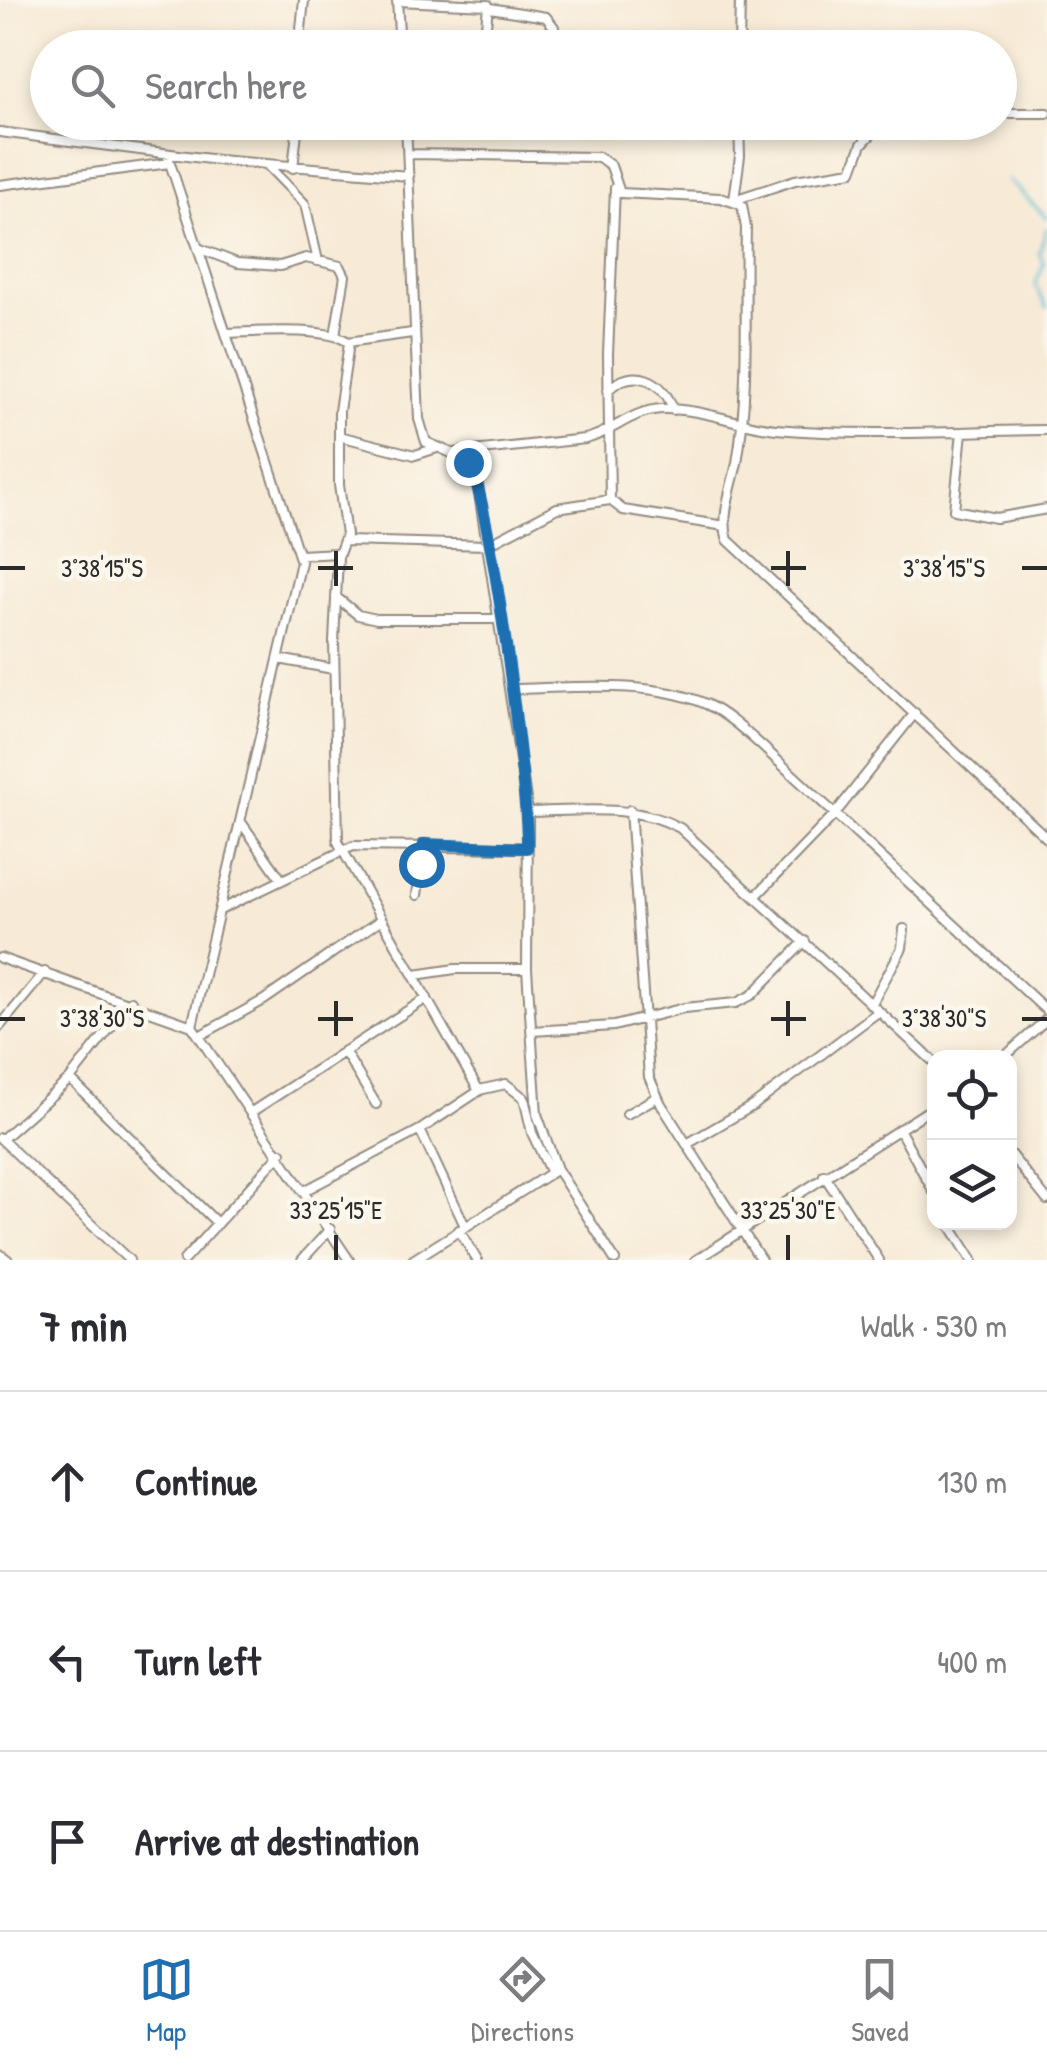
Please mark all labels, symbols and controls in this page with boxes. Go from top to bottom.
search box [30,30,1017,140]
icon: search [65,58,120,113]
text: Search here [145,59,307,111]
route end [446,440,492,486]
text: 3°38'15"S [61,551,143,585]
text: 3°38'15"S [903,551,985,585]
route start [399,842,445,888]
text: 3°38'30"S [60,1001,144,1035]
text: 3°38'30"S [902,1001,986,1035]
map controls [927,1050,1017,1230]
button: locate [927,1050,1017,1140]
button: layers [927,1140,1017,1230]
text: 33°25'15"E [290,1193,382,1227]
text: 33°25'30"E [740,1193,836,1227]
text: 7 min [40,1297,127,1354]
text: Walk · 530 m [861,1304,1007,1347]
icon: ahead [40,1454,95,1509]
text: Continue [135,1455,257,1507]
text: 130 m [938,1460,1007,1503]
icon: left [40,1634,95,1689]
text: Turn left [135,1635,260,1687]
text: 400 m [937,1640,1007,1683]
icon: arrive [40,1814,95,1869]
text: Arrive at destination [135,1815,419,1867]
tab: Map [139,1952,194,2050]
tab: Directions [471,1952,574,2050]
tab: Saved [851,1952,908,2050]

